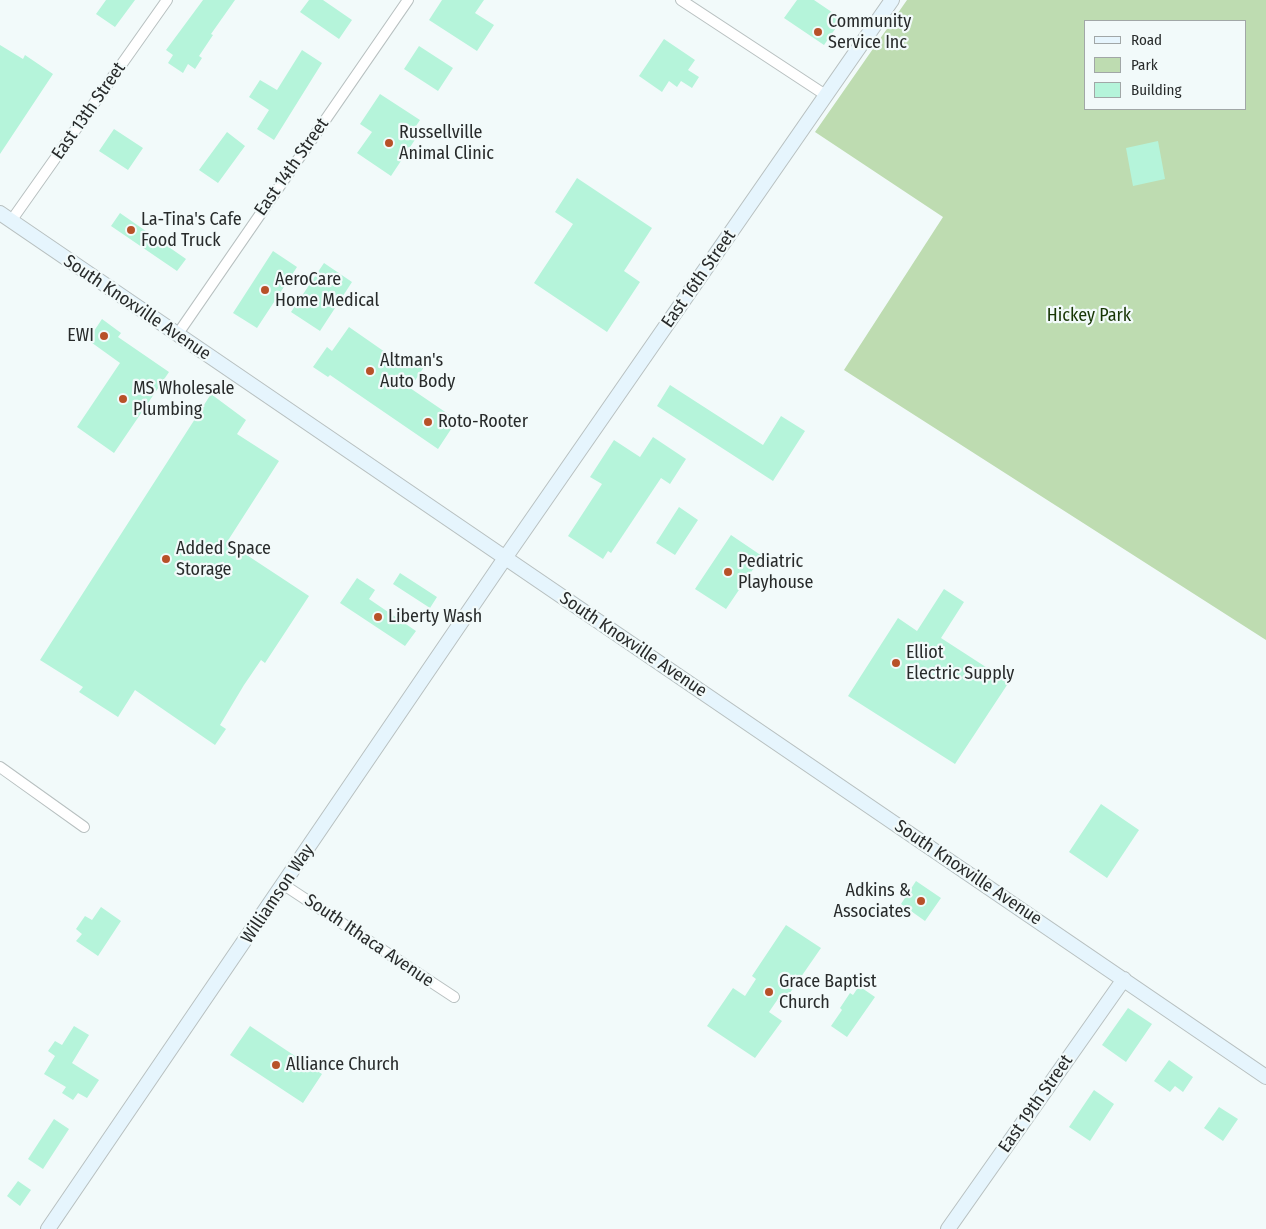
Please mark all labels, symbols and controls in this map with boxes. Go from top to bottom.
place label: Community Service Inc [828,11,911,54]
legend [1084,20,1246,110]
marker: Community Service Inc [812,26,824,38]
text: Road [1131,31,1162,49]
text: Park [1131,56,1158,74]
street label: East 13th Street [48,58,130,164]
text: Building [1131,81,1182,99]
street label: East 14th Street [250,114,334,220]
place label: Russellville Animal Clinic [399,122,494,164]
marker: Russellville Animal Clinic [383,137,395,149]
place label: La-Tina's Cafe Food Truck [141,209,242,252]
marker: La-Tina's Cafe Food Truck [125,224,137,236]
street label: East 16th Street [657,226,741,332]
street label: South Knoxville Avenue [59,251,215,365]
place label: AeroCare Home Medical [275,269,379,312]
marker: AeroCare Home Medical [259,284,271,296]
park label: Hickey Park [1047,305,1131,327]
place label: EWI [67,325,94,347]
marker: EWI [98,330,110,342]
place label: Altman's Auto Body [380,350,455,392]
marker: Altman's Auto Body [364,365,376,377]
place label: MS Wholesale Plumbing [133,378,234,420]
marker: MS Wholesale Plumbing [117,393,129,405]
place label: Roto-Rooter [438,411,528,433]
marker: Roto-Rooter [422,416,434,428]
place label: Added Space Storage [176,538,271,580]
place label: Pediatric Playhouse [738,551,813,594]
marker: Added Space Storage [160,553,172,565]
marker: Pediatric Playhouse [722,566,734,578]
street label: South Knoxville Avenue [555,588,711,702]
place label: Liberty Wash [388,606,482,628]
marker: Liberty Wash [372,611,384,623]
place label: Elliot Electric Supply [906,642,1014,684]
marker: Elliot Electric Supply [890,657,902,669]
street label: South Knoxville Avenue [890,816,1046,930]
street label: Williamson Way [237,840,319,948]
place label: Adkins & Associates [834,880,911,922]
street label: South Ithaca Avenue [300,890,438,992]
marker: Adkins & Associates [915,895,927,907]
place label: Grace Baptist Church [779,971,877,1014]
marker: Grace Baptist Church [763,986,775,998]
street label: East 19th Street [994,1051,1078,1157]
place label: Alliance Church [286,1054,399,1076]
marker: Alliance Church [270,1059,282,1071]

